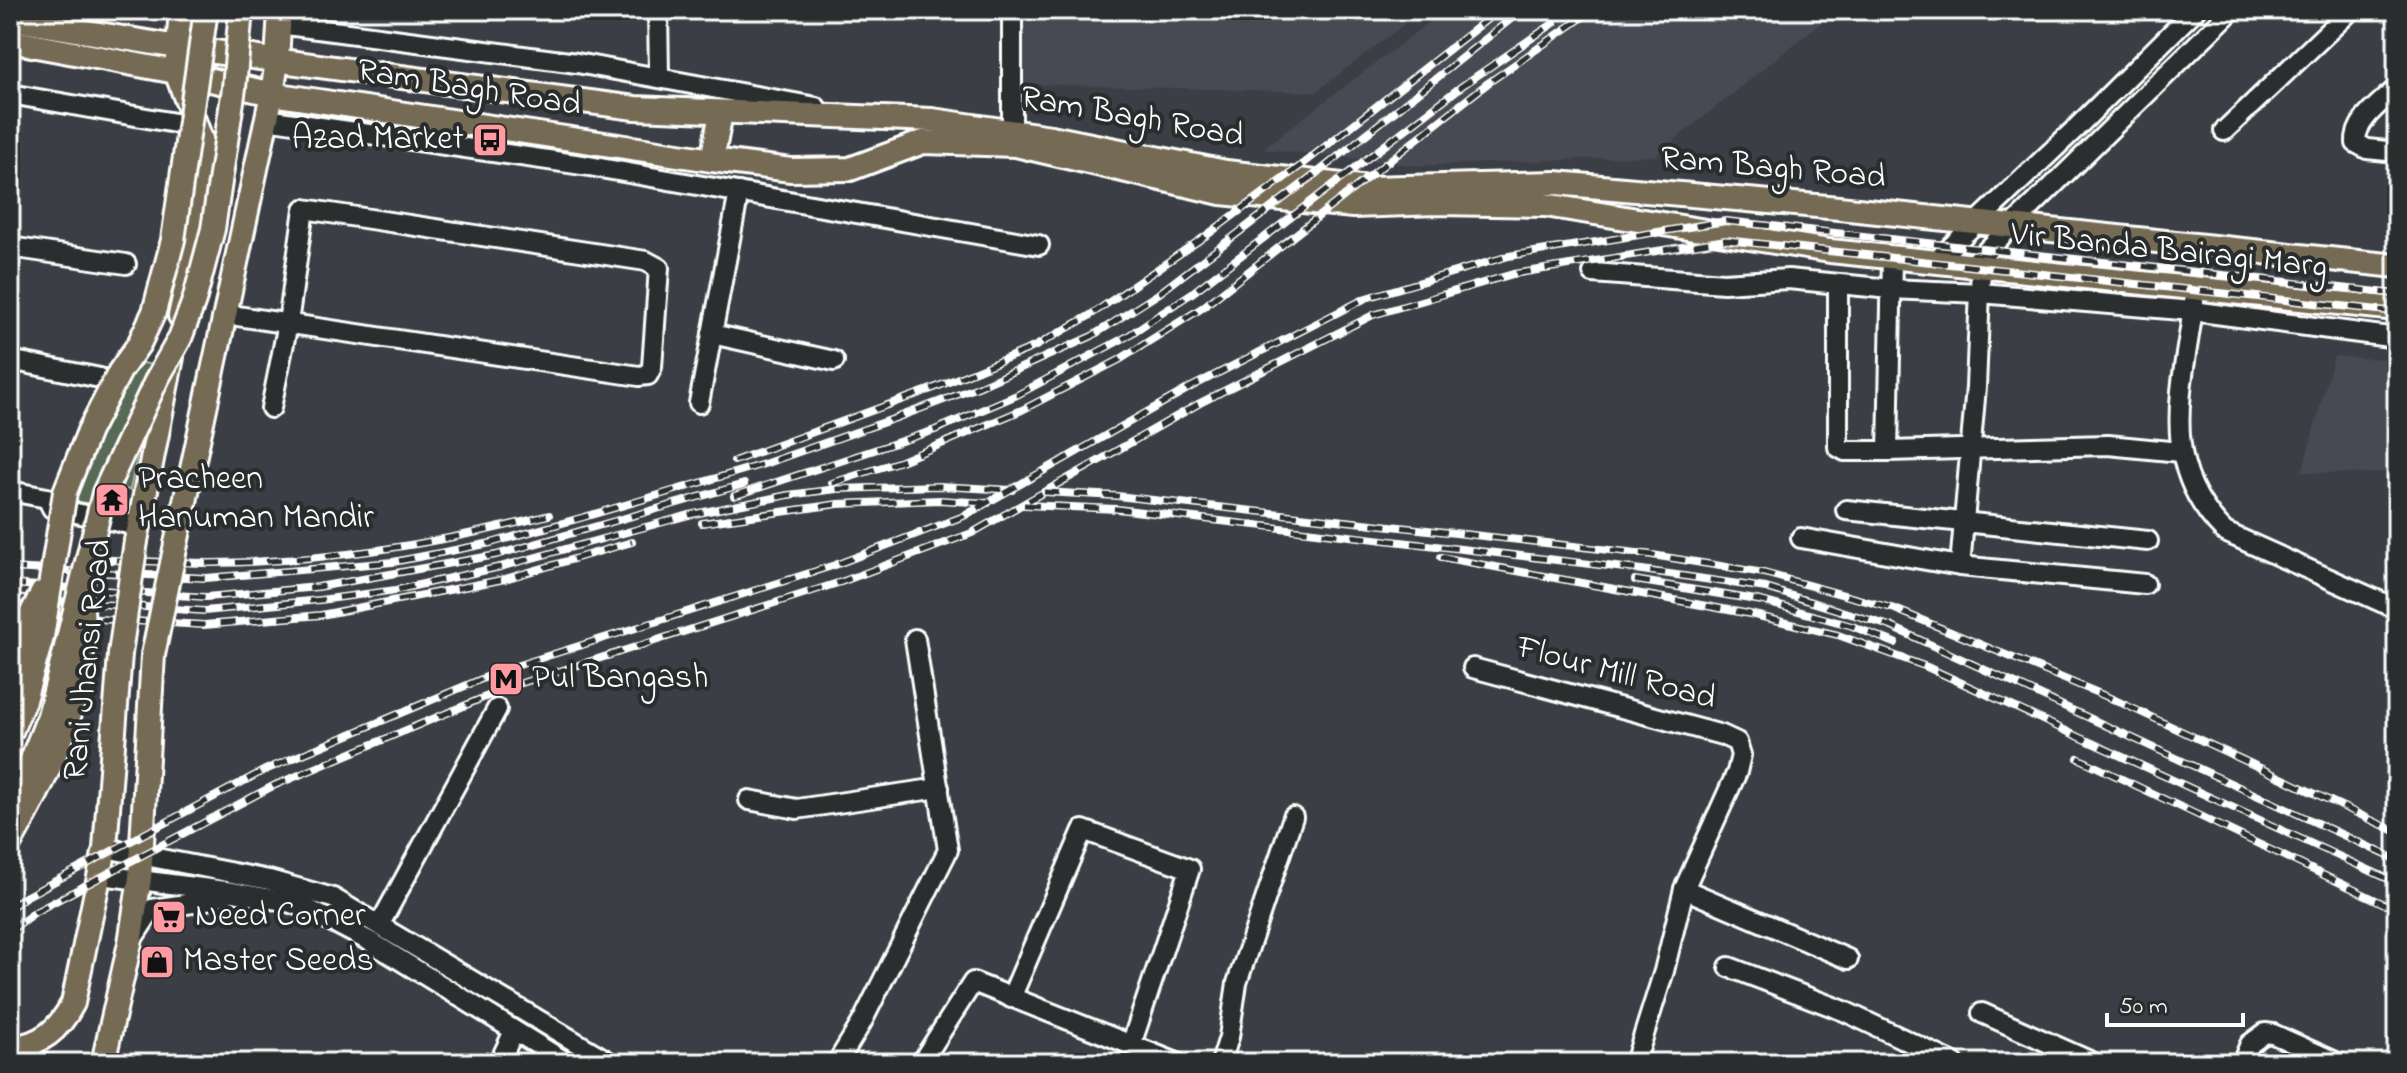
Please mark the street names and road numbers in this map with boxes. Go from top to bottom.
street label: Ram Bagh Road [354,47,584,131]
street label: Ram Bagh Road [1016,74,1248,162]
street label: Ram Bagh Road [1658,134,1888,204]
street label: Vir Banda Bairagi Marg [2007,210,2330,293]
street label: Rani Jhansi Road [51,537,127,783]
street label: Flour Mill Road [1510,623,1721,725]

